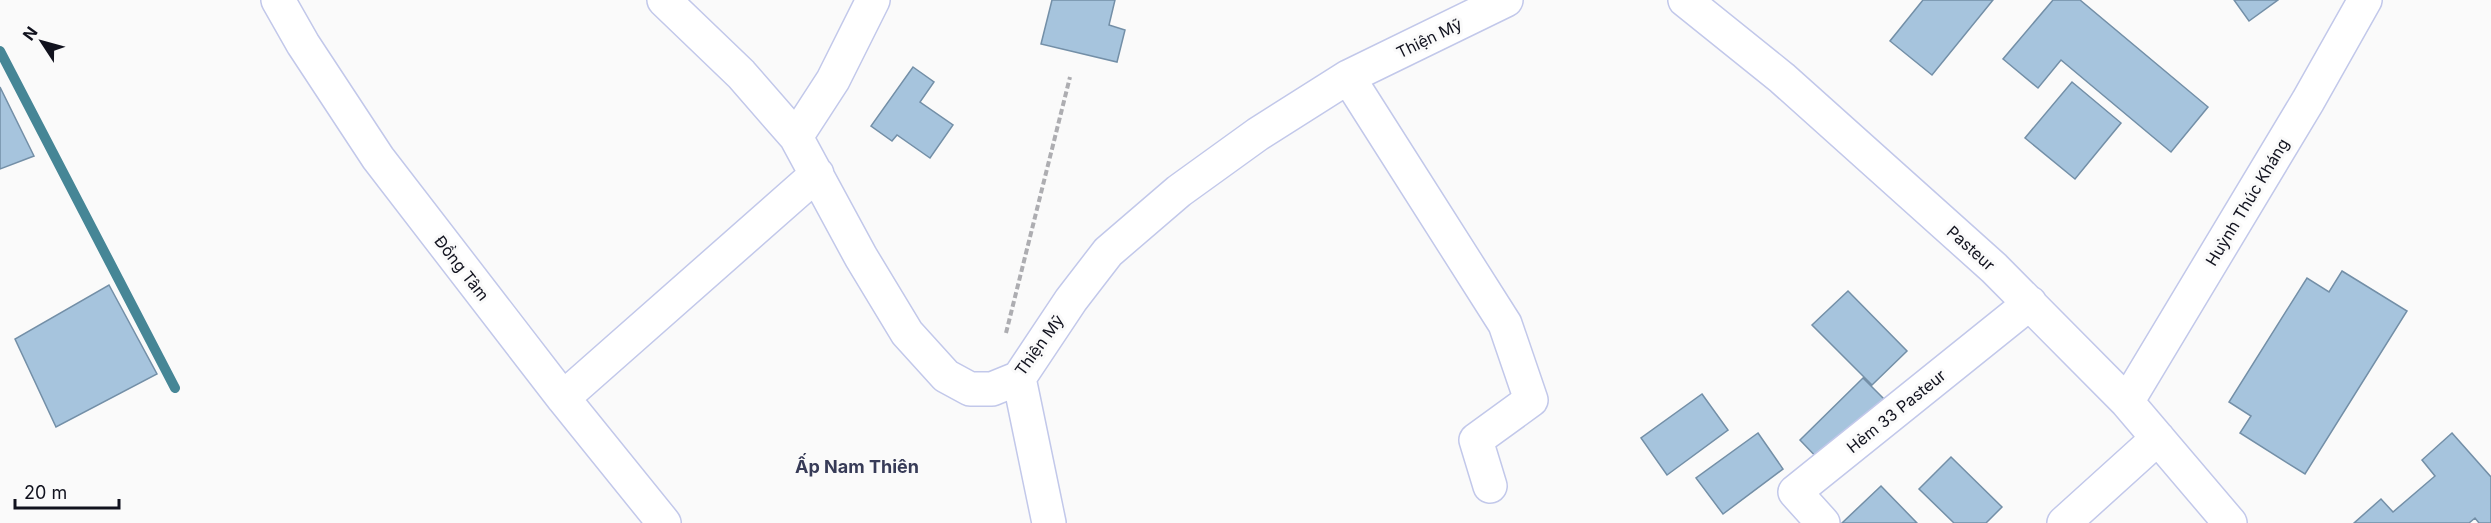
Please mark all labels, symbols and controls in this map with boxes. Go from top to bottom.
north arrow [12,12,72,72]
street label: Thiện Mỹ [1393,14,1465,62]
text: N [18,22,42,44]
street label: Huỳnh Thúc Kháng [2201,135,2293,269]
street label: Pasteur [1943,221,1999,275]
street label: Đồng Tâm [430,231,494,305]
street label: Thiện Mỹ [1010,311,1068,379]
street label: Hẻm 33 Pasteur [1842,365,1950,457]
district label: Ấp Nam Thiên [795,453,919,477]
scale bar [15,472,118,510]
text: 20 m [24,482,67,503]

